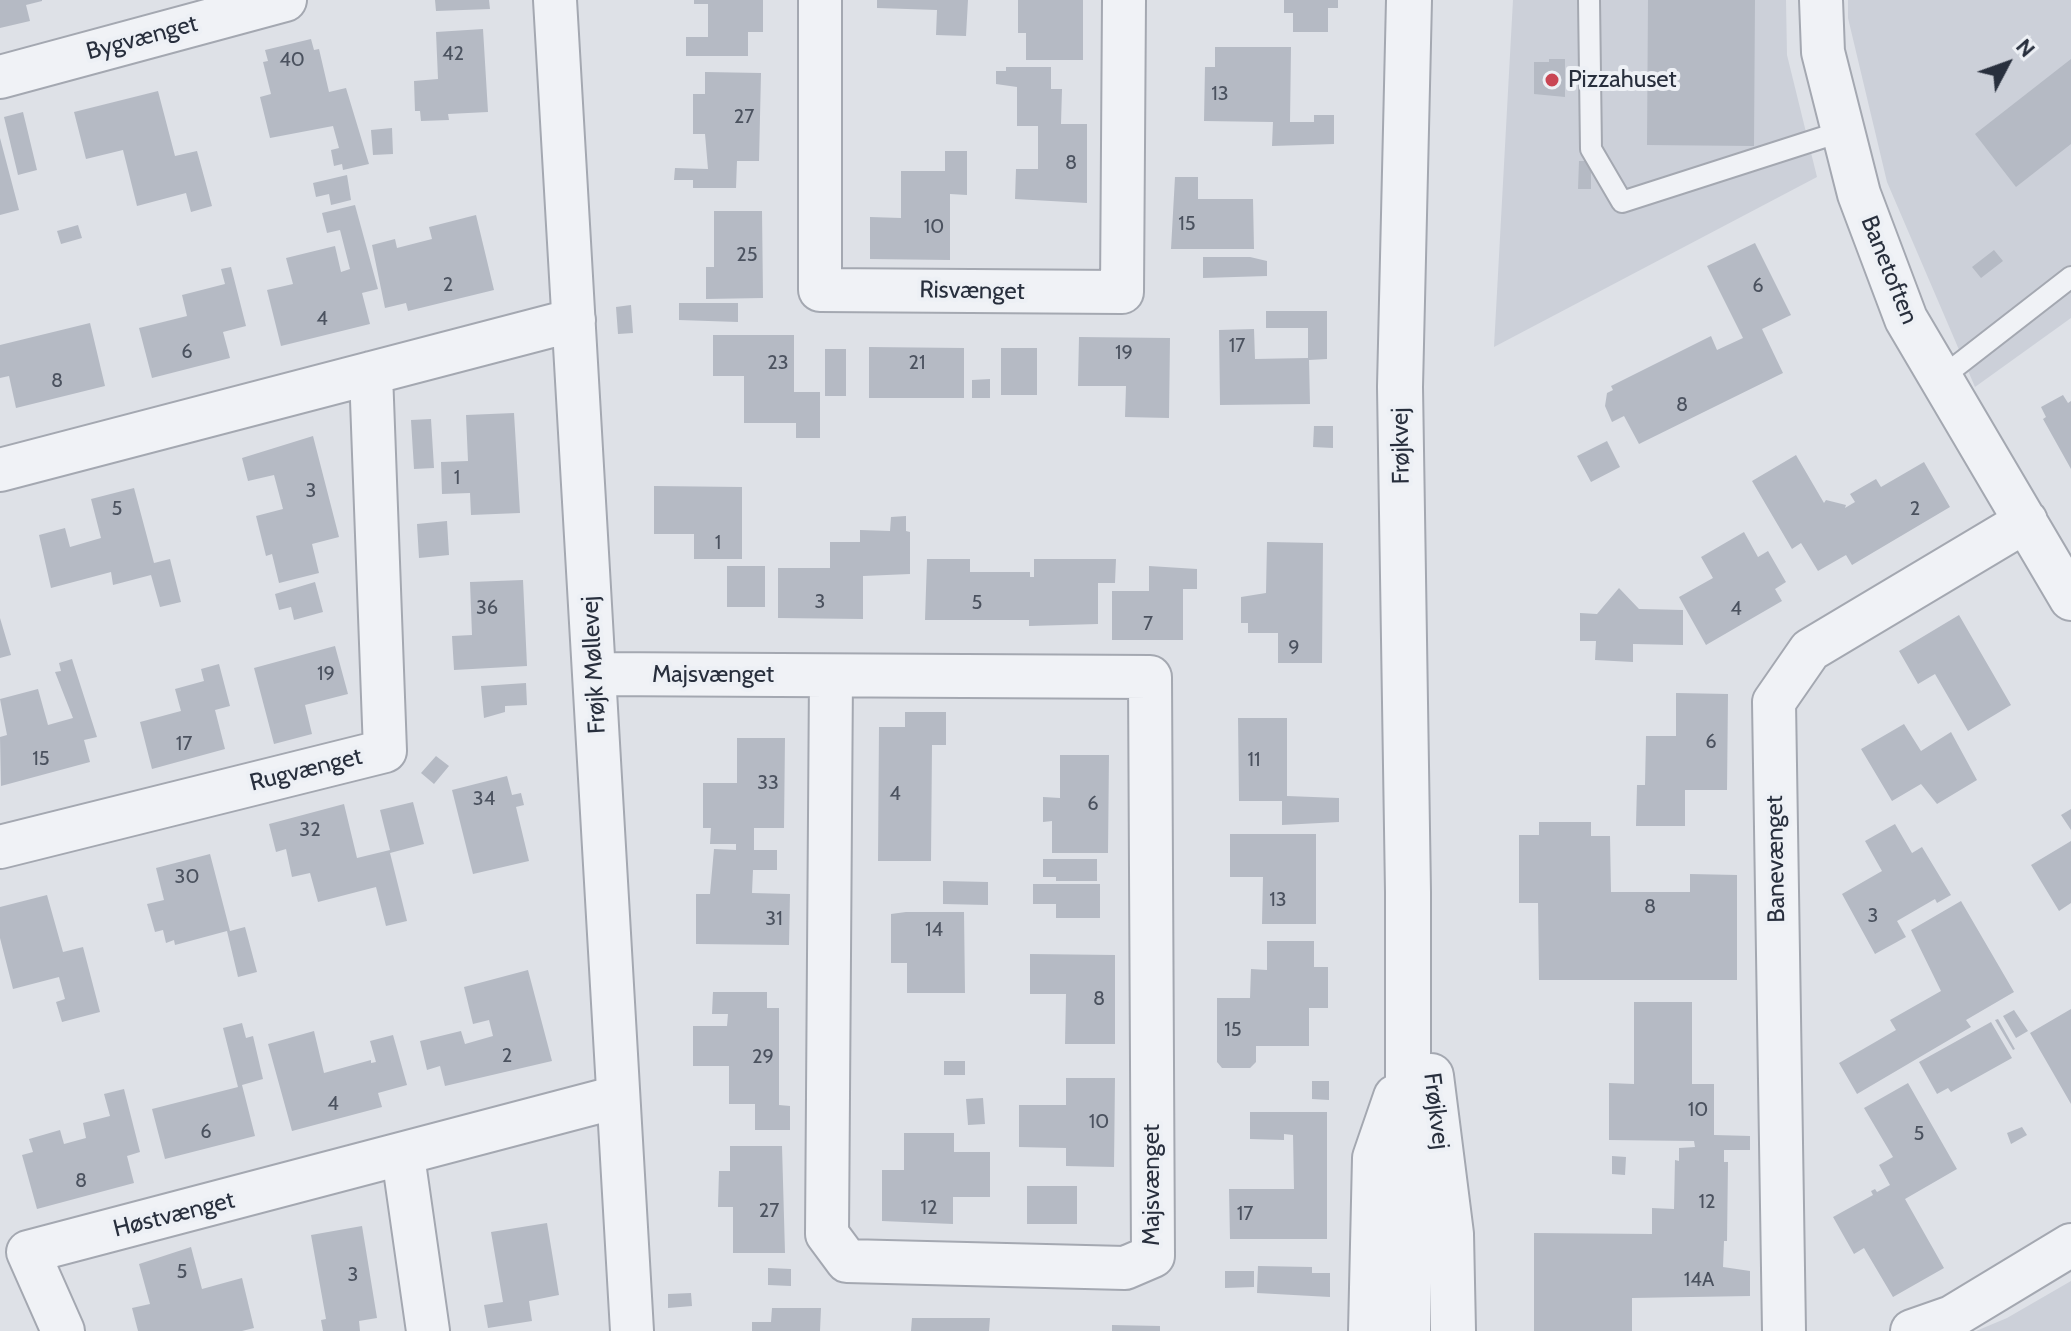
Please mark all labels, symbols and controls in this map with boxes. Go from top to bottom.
street label: Bygvænget [83,9,201,67]
north arrow [1967,24,2047,104]
text: N [2010,33,2041,63]
house number: 42 [442,42,464,66]
house number: 40 [279,48,305,72]
place label: Pizzahuset [1568,66,1677,94]
marker: Pizzahuset [1543,71,1561,89]
house number: 13 [1211,82,1229,106]
house number: 27 [734,105,754,129]
house number: 8 [1065,151,1077,175]
house number: 15 [1178,212,1196,236]
street label: Banetoften [1854,212,1924,328]
house number: 10 [924,215,944,239]
house number: 25 [736,243,758,267]
house number: 2 [443,273,453,297]
house number: 6 [1752,274,1764,298]
street label: Risvænget [919,276,1025,306]
house number: 4 [316,307,328,331]
house number: 17 [1229,334,1245,358]
house number: 6 [181,340,193,364]
house number: 19 [1115,341,1133,365]
house number: 23 [767,351,789,375]
house number: 21 [909,351,925,375]
house number: 8 [51,369,63,393]
house number: 8 [1676,393,1688,417]
street label: Frøjkvej [1386,407,1416,485]
house number: 1 [454,466,460,490]
house number: 3 [306,479,316,503]
house number: 5 [112,497,122,521]
house number: 2 [1910,497,1920,521]
house number: 1 [715,531,721,555]
house number: 3 [815,590,825,614]
house number: 5 [972,591,982,615]
street label: Frøjk Møllevej [576,595,612,735]
house number: 36 [476,596,498,620]
house number: 4 [1730,597,1742,621]
house number: 7 [1143,612,1153,636]
house number: 9 [1288,636,1300,660]
street label: Majsvænget [652,661,774,689]
house number: 19 [317,662,335,686]
house number: 6 [1705,730,1717,754]
house number: 17 [176,732,192,756]
street label: Rugvænget [247,742,365,798]
house number: 15 [32,747,50,771]
house number: 11 [1247,748,1261,772]
house number: 33 [757,771,779,795]
house number: 4 [889,782,901,806]
house number: 34 [473,787,495,811]
house number: 6 [1087,792,1099,816]
street label: Banevænget [1760,795,1792,923]
house number: 32 [299,818,321,842]
house number: 30 [175,865,199,889]
house number: 13 [1269,888,1287,912]
house number: 8 [1644,895,1656,919]
house number: 3 [1868,904,1878,928]
house number: 31 [765,907,783,931]
house number: 14 [925,918,943,942]
house number: 8 [1093,987,1105,1011]
house number: 15 [1224,1018,1242,1042]
house number: 2 [502,1044,512,1068]
house number: 29 [752,1045,774,1069]
street label: Frøjkvej [1417,1071,1455,1151]
house number: 4 [327,1092,339,1116]
house number: 10 [1688,1098,1708,1122]
house number: 10 [1089,1110,1109,1134]
house number: 6 [200,1120,212,1144]
house number: 5 [1914,1122,1924,1146]
street label: Majsvænget [1138,1124,1166,1246]
house number: 8 [75,1169,87,1193]
street label: Høstvænget [110,1186,238,1244]
house number: 12 [1699,1190,1715,1214]
house number: 12 [921,1196,937,1220]
house number: 27 [759,1199,779,1223]
house number: 17 [1237,1202,1253,1226]
house number: 5 [177,1260,187,1284]
house number: 3 [348,1263,358,1287]
house number: 14A [1684,1268,1714,1292]

